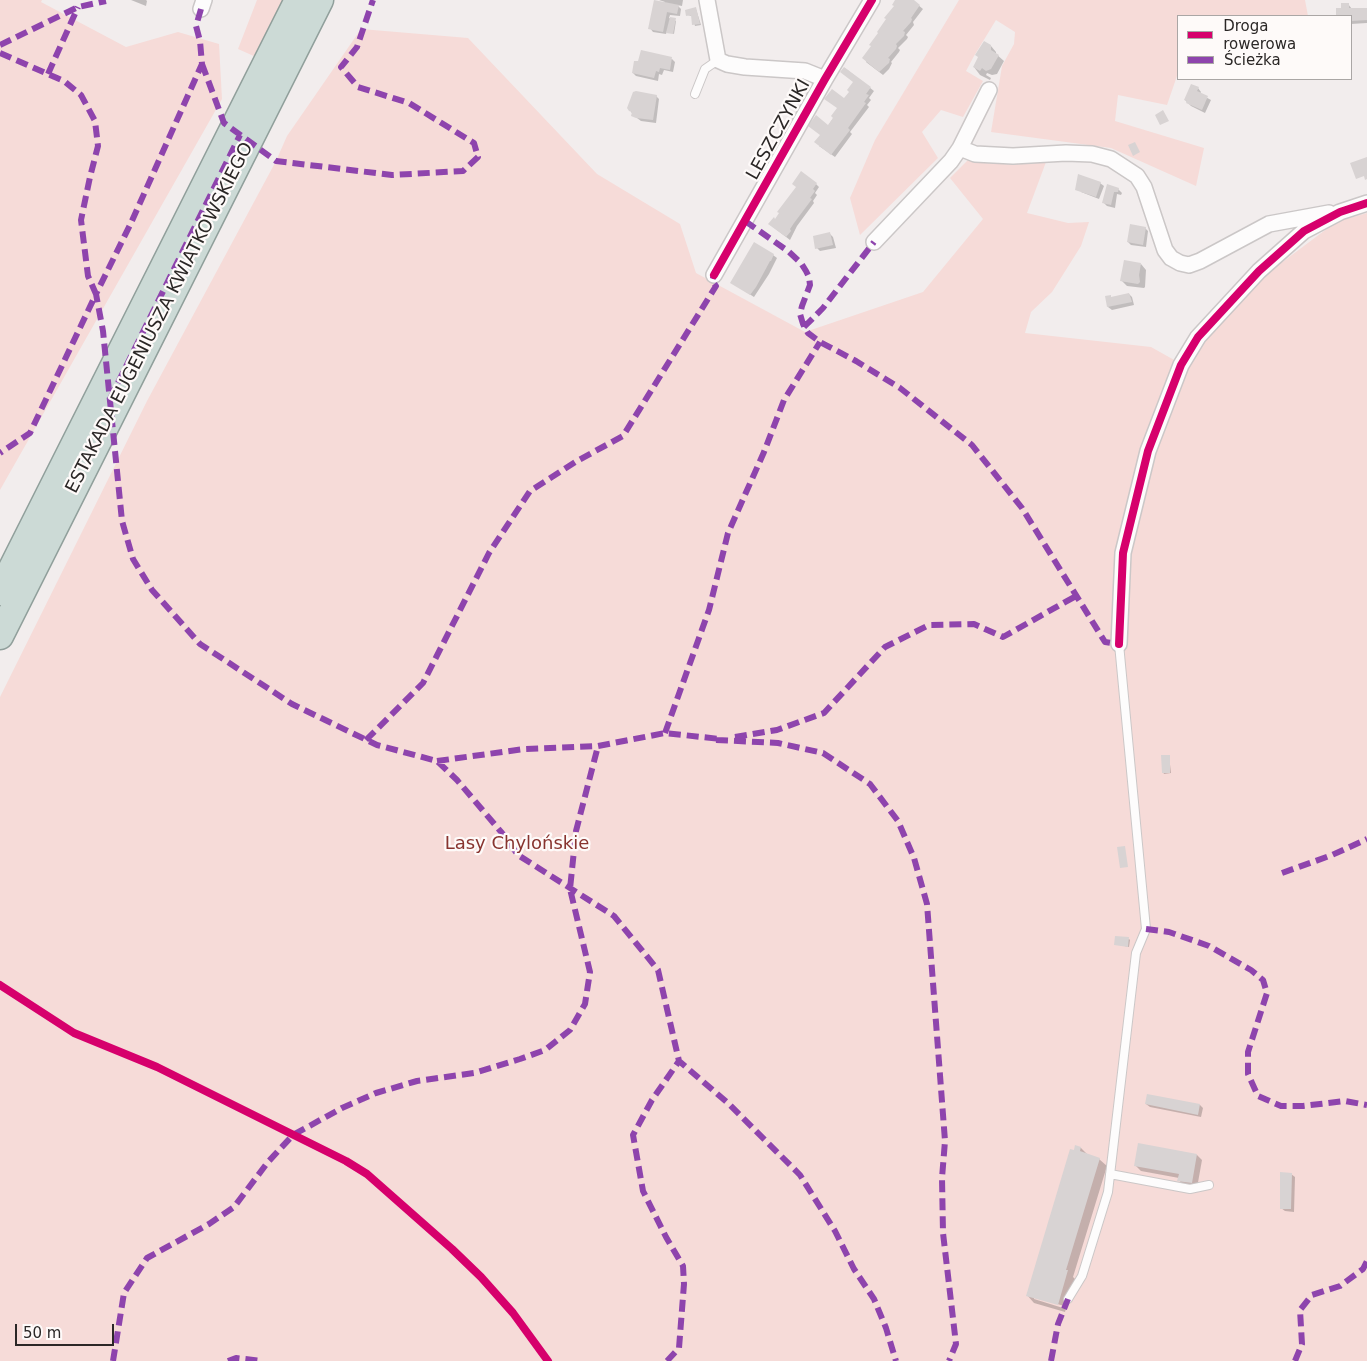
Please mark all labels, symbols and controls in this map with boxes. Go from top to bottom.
legend [1177,15,1352,80]
text: Droga rowerowa [1223,17,1296,53]
text: Ścieżka [1224,51,1281,69]
street label: LESZCZYNKI [742,76,816,184]
street label: ESTAKADA EUGENIUSZA KWIATKOWSKIEGO [62,139,258,497]
park label: Lasy Chylońskie [445,833,589,855]
scale bar [18,1314,116,1346]
text: 50 m [23,1324,61,1342]

